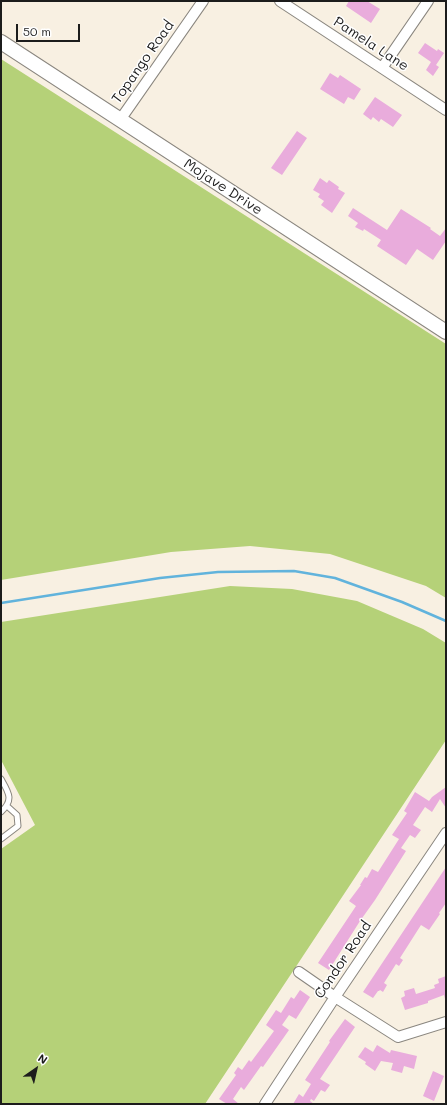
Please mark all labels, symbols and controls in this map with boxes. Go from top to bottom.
street label: Pamela Lane [330,13,412,75]
scale bar [18,16,82,42]
street label: Topango Road [108,17,178,107]
text: 50 m [23,23,51,39]
street label: Mojave Drive [181,155,265,219]
street label: Condor Road [311,918,375,1002]
north arrow [16,1049,56,1089]
text: N [35,1050,51,1067]

